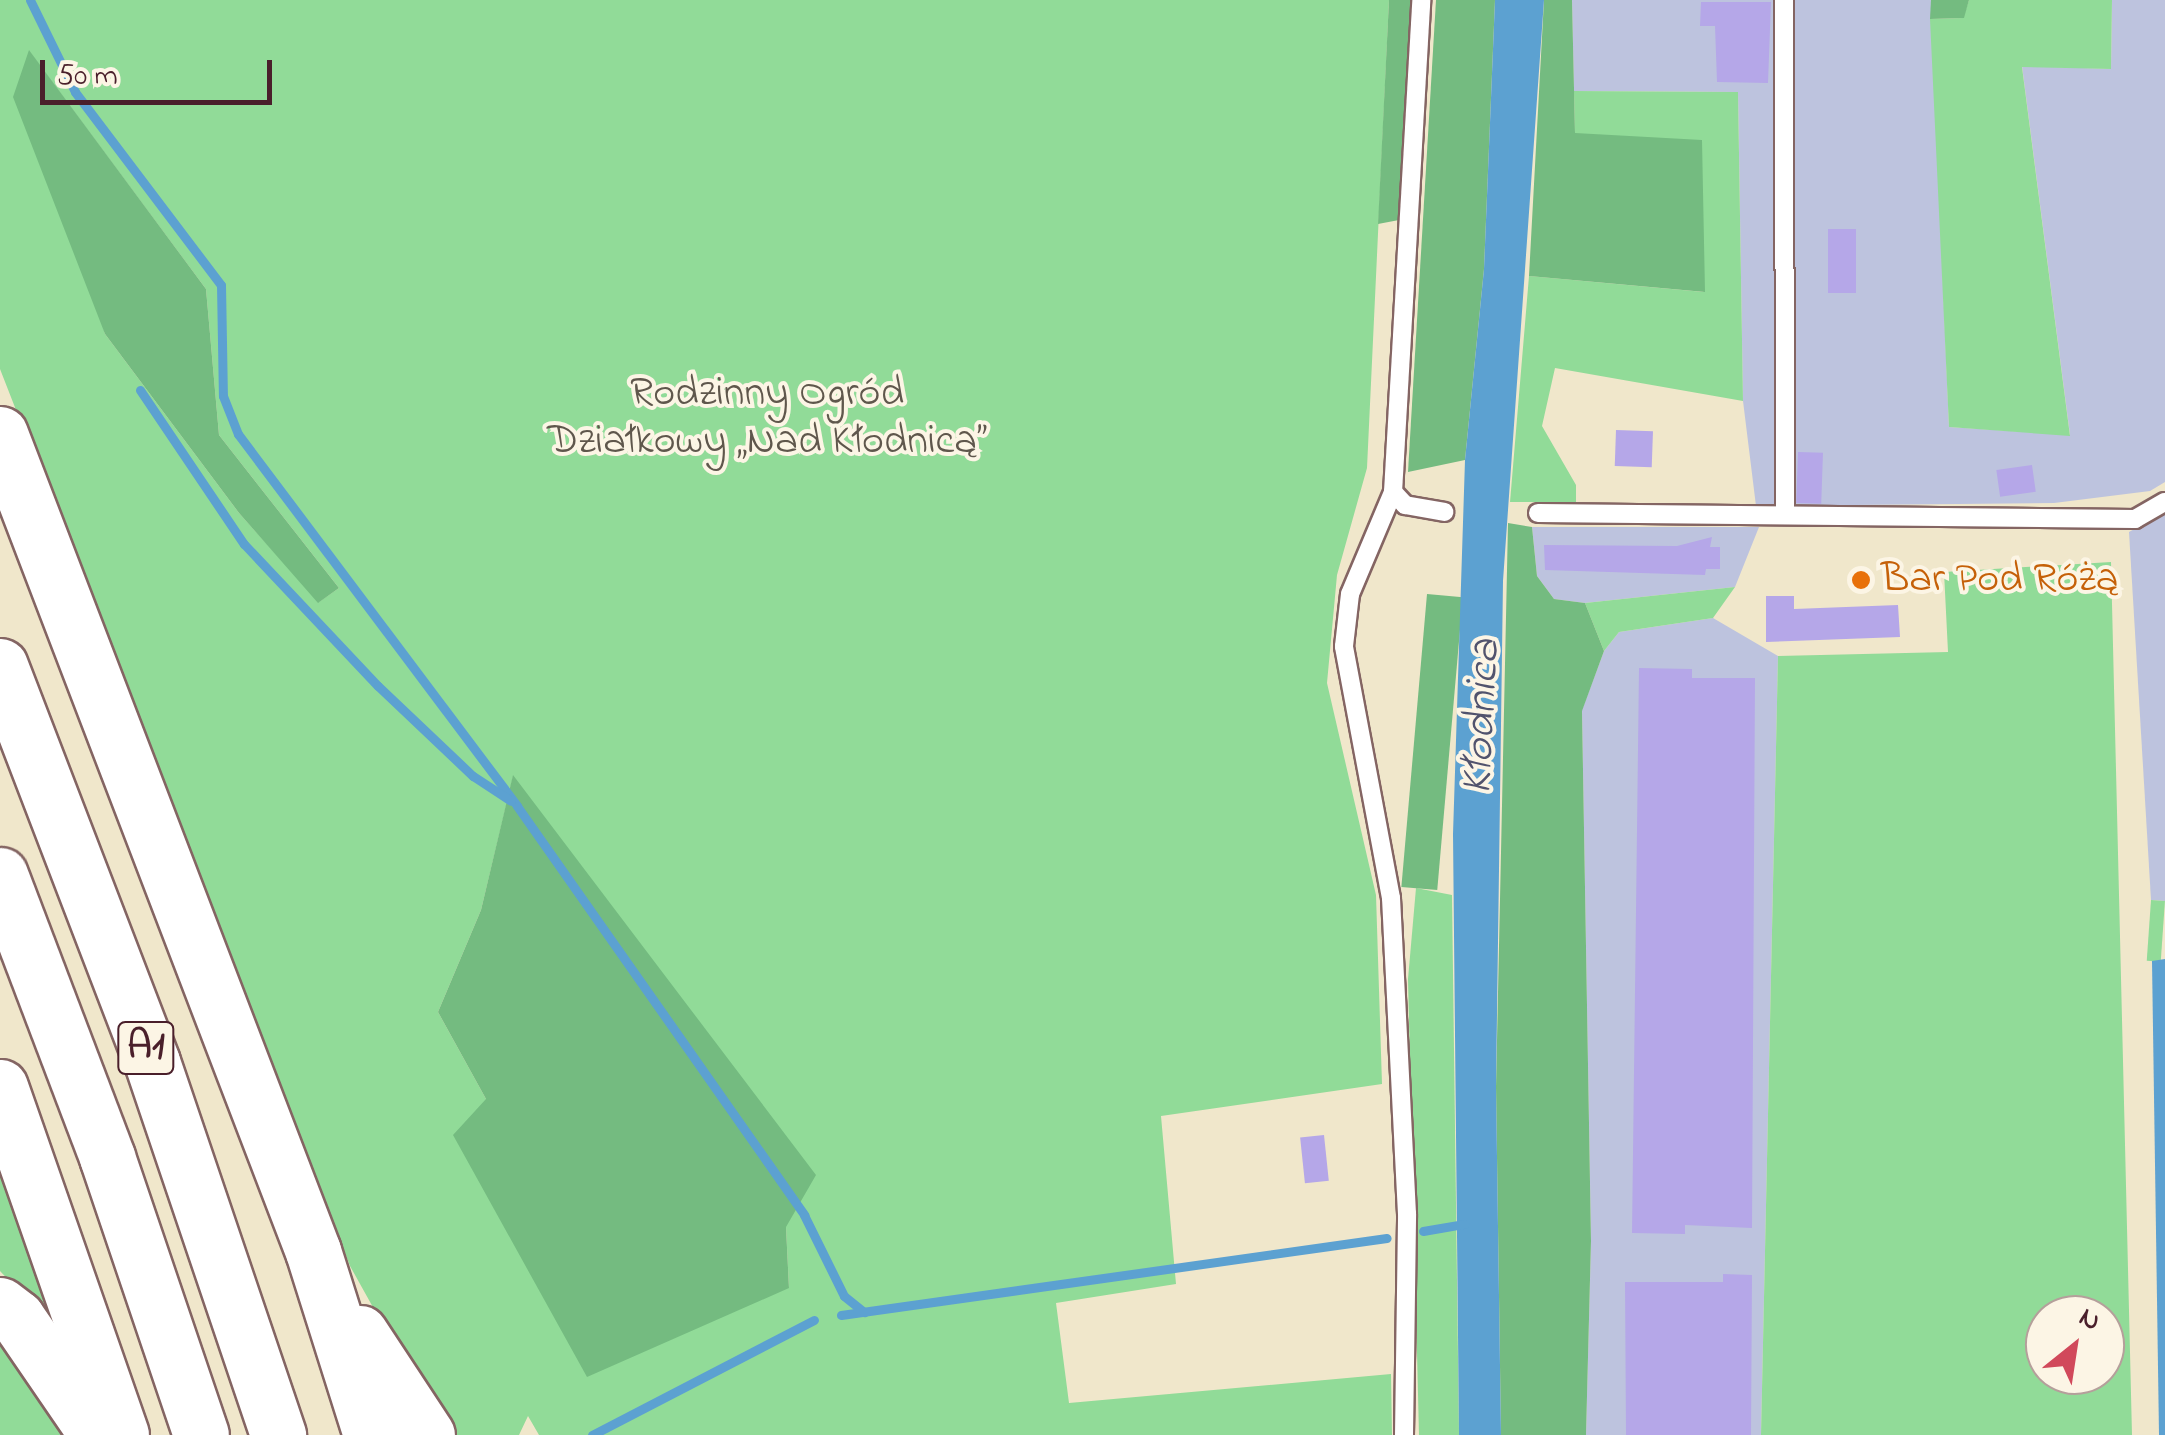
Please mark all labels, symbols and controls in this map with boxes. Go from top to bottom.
scale bar [45,40,278,102]
text: 50 m [57,55,118,99]
park label: Rodzinny Ogród Działkowy „Nad Kłodnicą” [547,369,987,468]
place label: Bar Pod Różą [1881,555,2119,605]
marker: Bar Pod Różą [1850,569,1872,591]
water label: Kłodnica [1452,638,1514,796]
road number: A1 [116,1013,176,1083]
north arrow [2025,1295,2125,1395]
text: N [2071,1298,2108,1343]

